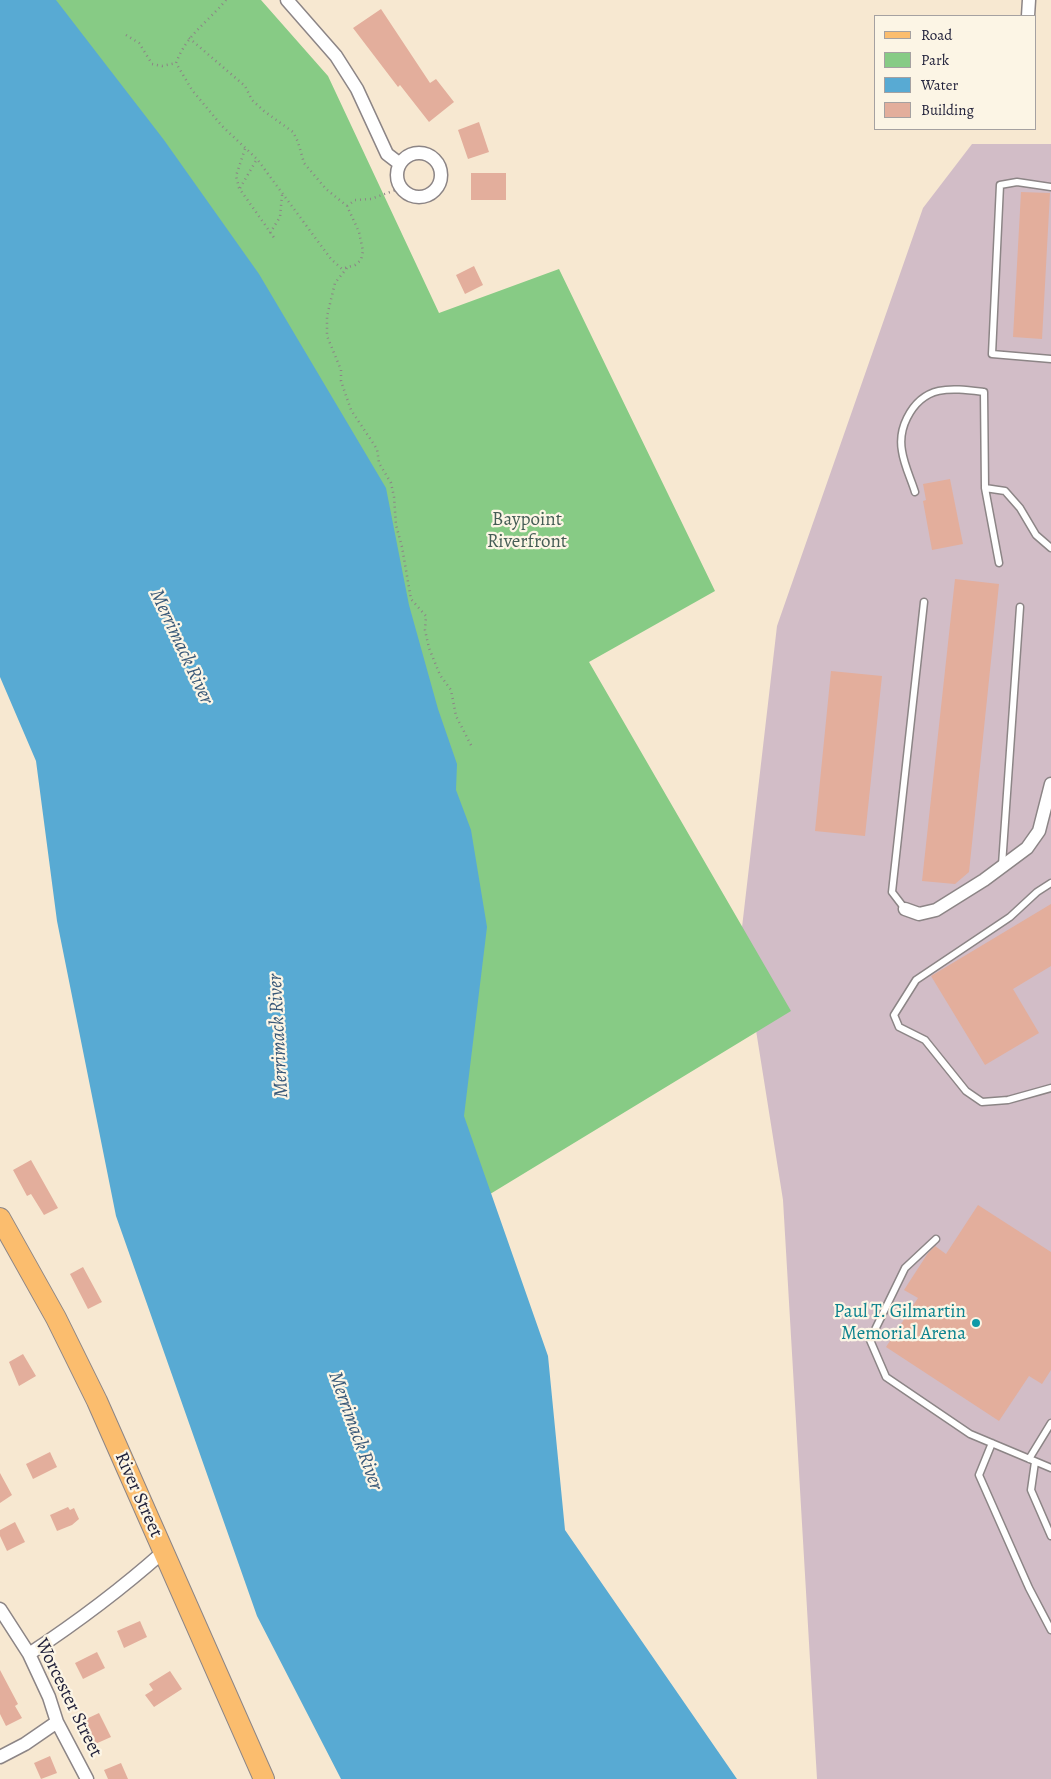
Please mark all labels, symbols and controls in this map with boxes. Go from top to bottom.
legend [874,15,1036,130]
text: Road [921,25,952,45]
text: Park [921,50,949,70]
text: Water [921,75,958,95]
text: Building [921,100,974,120]
park label: Baypoint Riverfront [487,509,567,553]
water label: Merrimack River [144,586,218,708]
water label: Merrimack River [264,973,294,1099]
place label: Paul T. Gilmartin Memorial Arena [834,1301,966,1345]
marker: Paul T. Gilmartin Memorial Arena [970,1317,982,1329]
water label: Merrimack River [322,1369,388,1493]
street label: River Street [109,1449,167,1541]
street label: Worcester Street [29,1635,107,1761]

